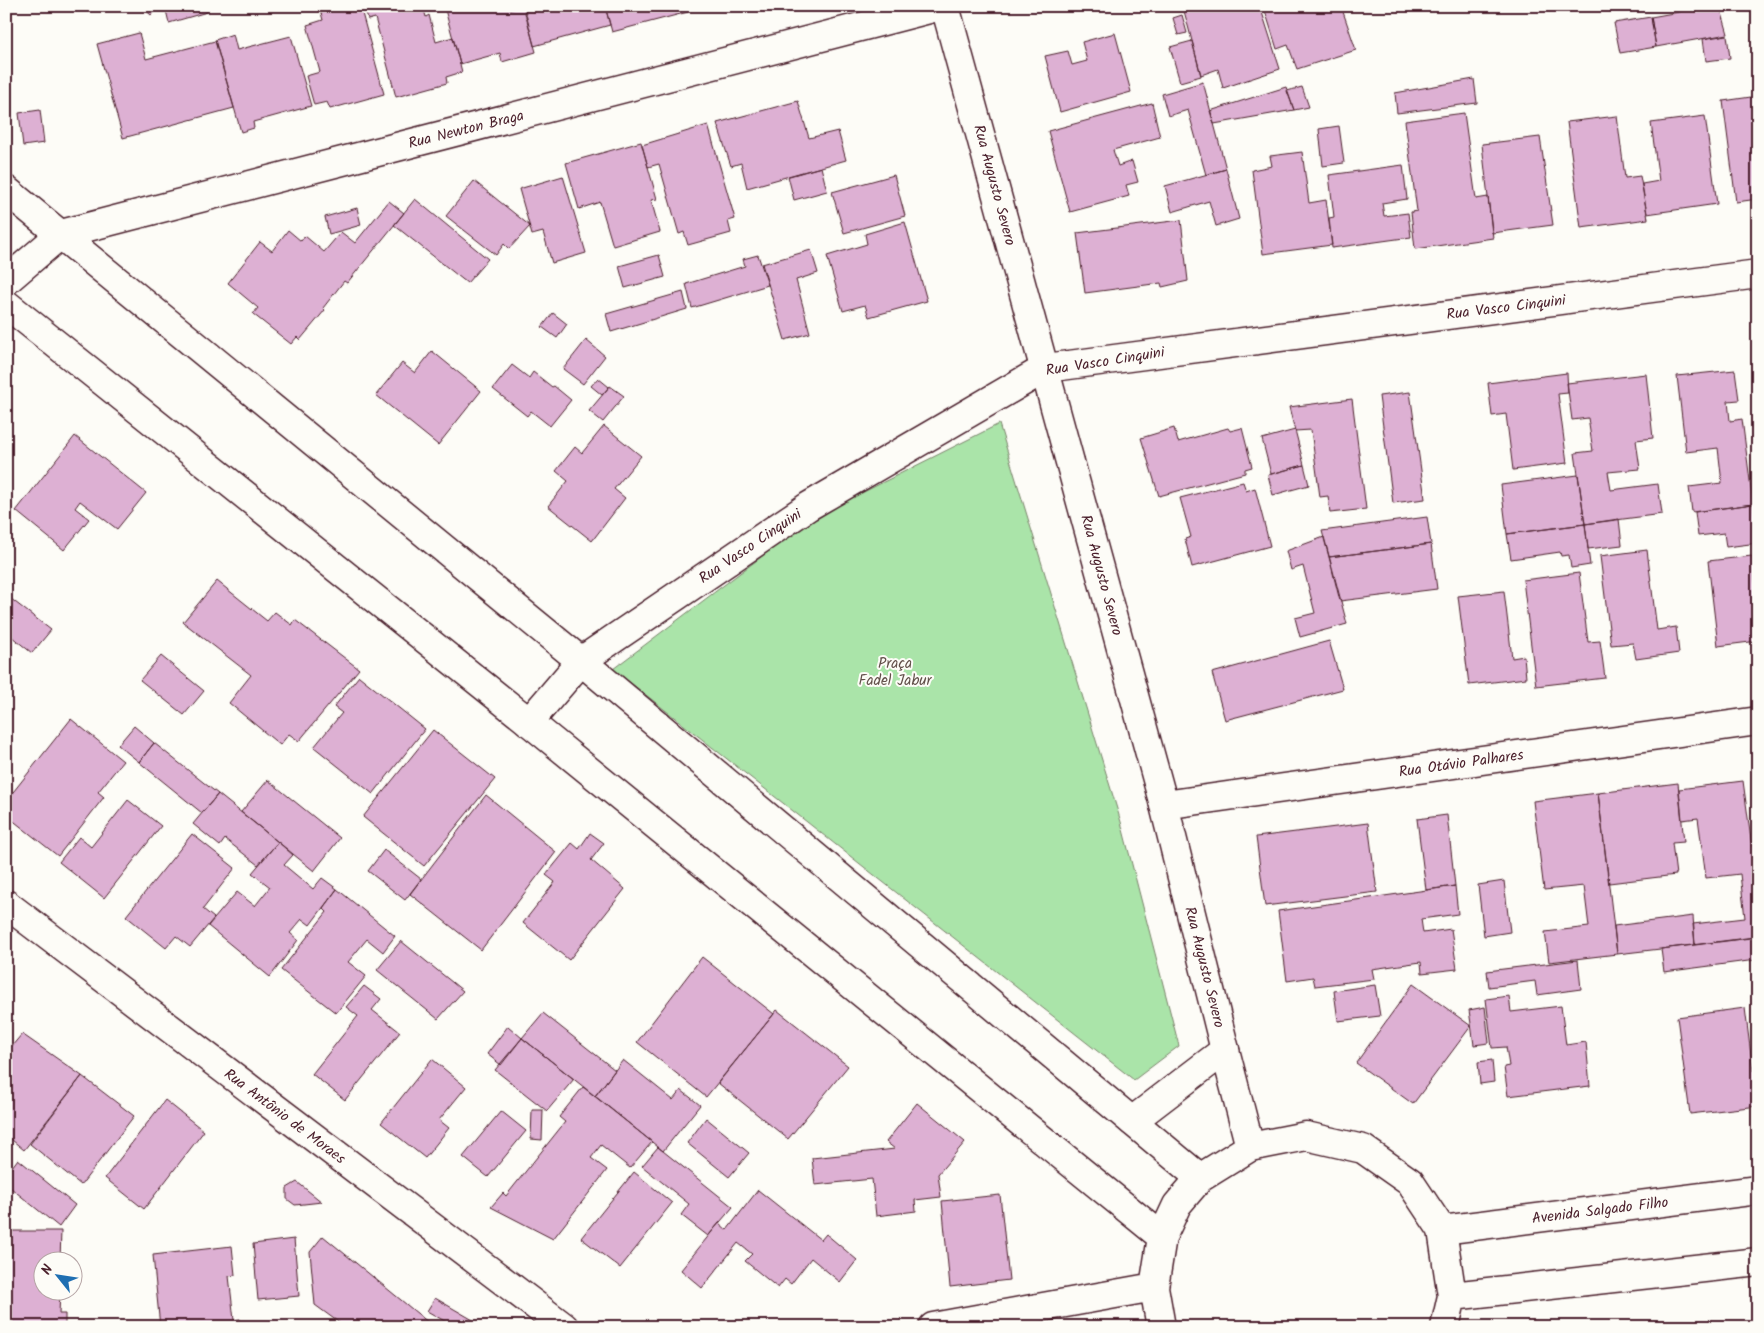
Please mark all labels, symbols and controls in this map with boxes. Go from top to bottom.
street label: Rua Newton Braga [406,104,527,156]
street label: Rua Augusto Severo [966,122,1022,249]
street label: Rua Vasco Cinquini [1445,289,1569,327]
street label: Rua Vasco Cinquini [1044,341,1168,383]
street label: Rua Vasco Cinquini [694,503,808,590]
street label: Rua Augusto Severo [1073,512,1129,639]
park label: Praça Fadel Jabur [859,652,932,693]
street label: Rua Otávio Palhares [1397,743,1526,785]
street label: Rua Augusto Severo [1177,904,1231,1031]
street label: Rua Antônio de Moraes [218,1063,351,1171]
street label: Avenida Salgado Filho [1530,1191,1670,1231]
north arrow [32,1250,82,1300]
text: N [36,1261,59,1279]

